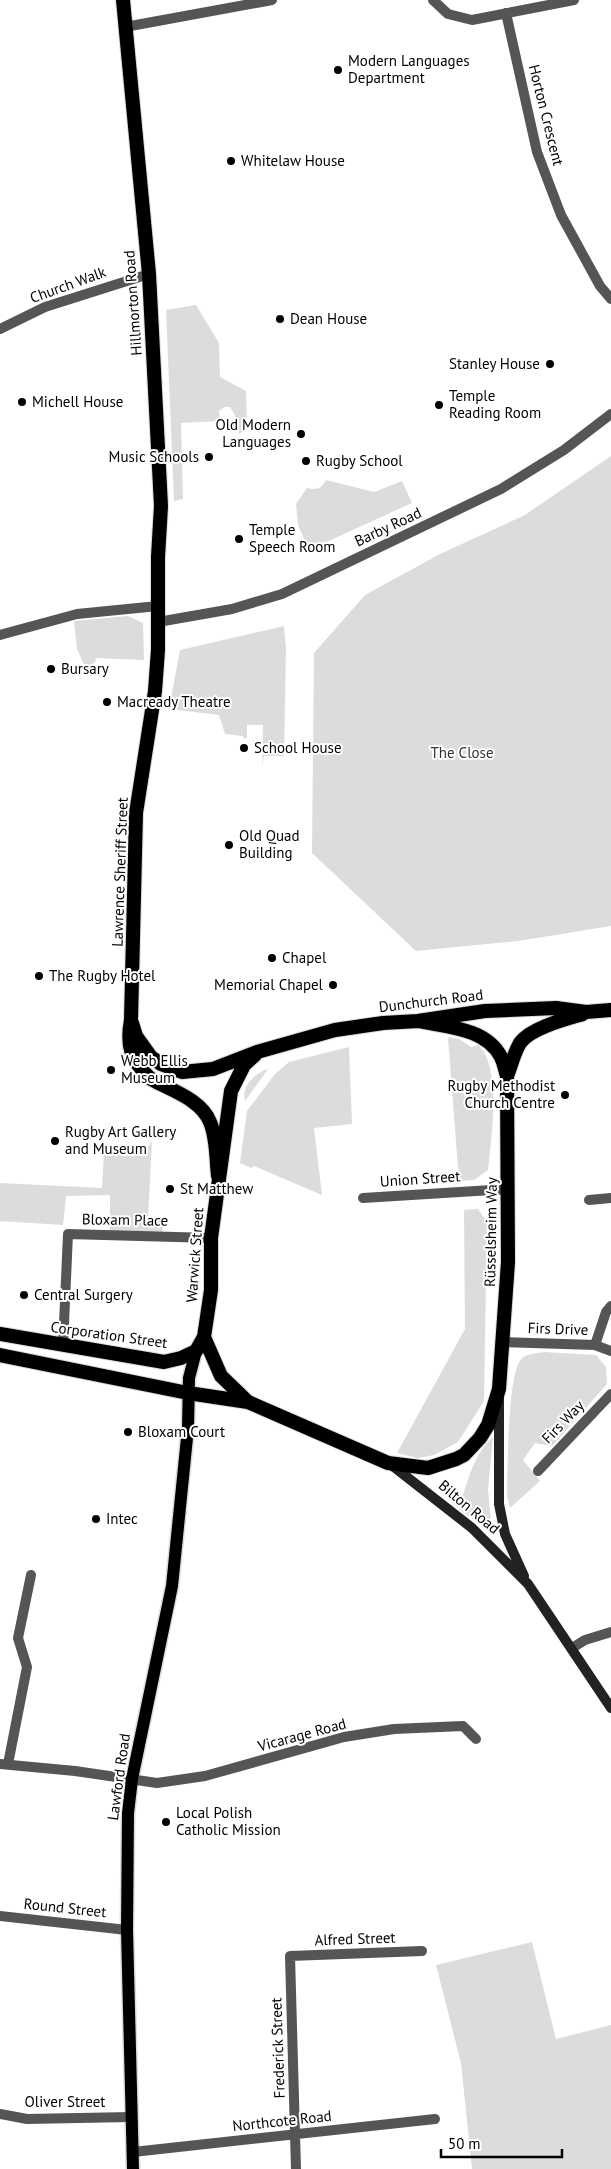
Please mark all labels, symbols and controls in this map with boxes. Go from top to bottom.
place label: Modern Languages Department [348,51,470,87]
street label: Horton Crescent [525,62,568,167]
marker: Modern Languages Department [332,64,344,76]
place label: Whitelaw House [241,151,345,170]
marker: Whitelaw House [225,155,237,167]
street label: Hillmorton Road [119,250,146,356]
street label: Church Walk [27,262,109,307]
place label: Dean House [290,309,367,328]
marker: Dean House [274,313,286,325]
place label: Stanley House [449,354,540,373]
marker: Stanley House [544,358,556,370]
place label: Temple Reading Room [449,386,541,422]
place label: Michell House [32,392,123,411]
marker: Michell House [16,396,28,408]
marker: Temple Reading Room [433,399,445,411]
place label: Old Modern Languages [215,415,291,451]
marker: Old Modern Languages [295,428,307,440]
place label: Music Schools [109,447,199,466]
marker: Music Schools [203,451,215,463]
place label: Rugby School [316,451,403,470]
marker: Rugby School [300,455,312,467]
street label: Barby Road [351,503,424,550]
place label: Temple Speech Room [249,520,335,556]
marker: Temple Speech Room [233,533,245,545]
place label: Bursary [61,659,109,678]
marker: Bursary [45,663,57,675]
place label: Macready Theatre [117,692,231,711]
marker: Macready Theatre [101,696,113,708]
place label: School House [254,738,342,757]
marker: School House [238,742,250,754]
park label: The Close [430,743,494,762]
street label: Lawrence Sheriff Street [107,797,132,947]
place label: Old Quad Building [239,826,300,862]
marker: Old Quad Building [223,839,235,851]
place label: Chapel [282,948,327,967]
marker: Chapel [266,952,278,964]
place label: The Rugby Hotel [49,966,156,985]
marker: The Rugby Hotel [33,970,45,982]
place label: Memorial Chapel [214,975,324,994]
marker: Memorial Chapel [327,979,339,991]
street label: Dunchurch Road [378,985,484,1016]
place label: Webb Ellis Museum [121,1051,188,1087]
marker: Webb Ellis Museum [105,1064,117,1076]
place label: Rugby Methodist Church Centre [447,1076,555,1112]
marker: Rugby Methodist Church Centre [559,1089,571,1101]
place label: Rugby Art Gallery and Museum [65,1122,176,1158]
marker: Rugby Art Gallery and Museum [49,1135,61,1147]
street label: Union Street [379,1166,461,1191]
street label: Rüsselsheim Way [480,1177,501,1287]
place label: St Matthew [180,1179,253,1198]
marker: St Matthew [164,1183,176,1195]
street label: Warwick Street [182,1207,207,1303]
street label: Bloxam Place [82,1209,168,1230]
place label: Central Surgery [34,1285,133,1304]
marker: Central Surgery [18,1289,30,1301]
street label: Corporation Street [50,1317,169,1352]
street label: Firs Drive [527,1318,589,1339]
street label: Firs Way [537,1396,588,1447]
place label: Bloxam Court [138,1422,225,1441]
marker: Bloxam Court [122,1426,134,1438]
street label: Bilton Road [435,1476,504,1538]
place label: Intec [106,1509,138,1528]
marker: Intec [90,1513,102,1525]
street label: Vicarage Road [255,1714,348,1756]
street label: Lawford Road [103,1732,134,1822]
place label: Local Polish Catholic Mission [176,1803,281,1839]
marker: Local Polish Catholic Mission [160,1816,172,1828]
street label: Round Street [23,1894,107,1921]
street label: Alfred Street [314,1928,396,1949]
street label: Frederick Street [266,1997,289,2099]
street label: Oliver Street [25,2092,105,2111]
street label: Northcote Road [231,2106,333,2135]
scale bar [441,2126,562,2158]
text: 50 m [448,2134,481,2153]

